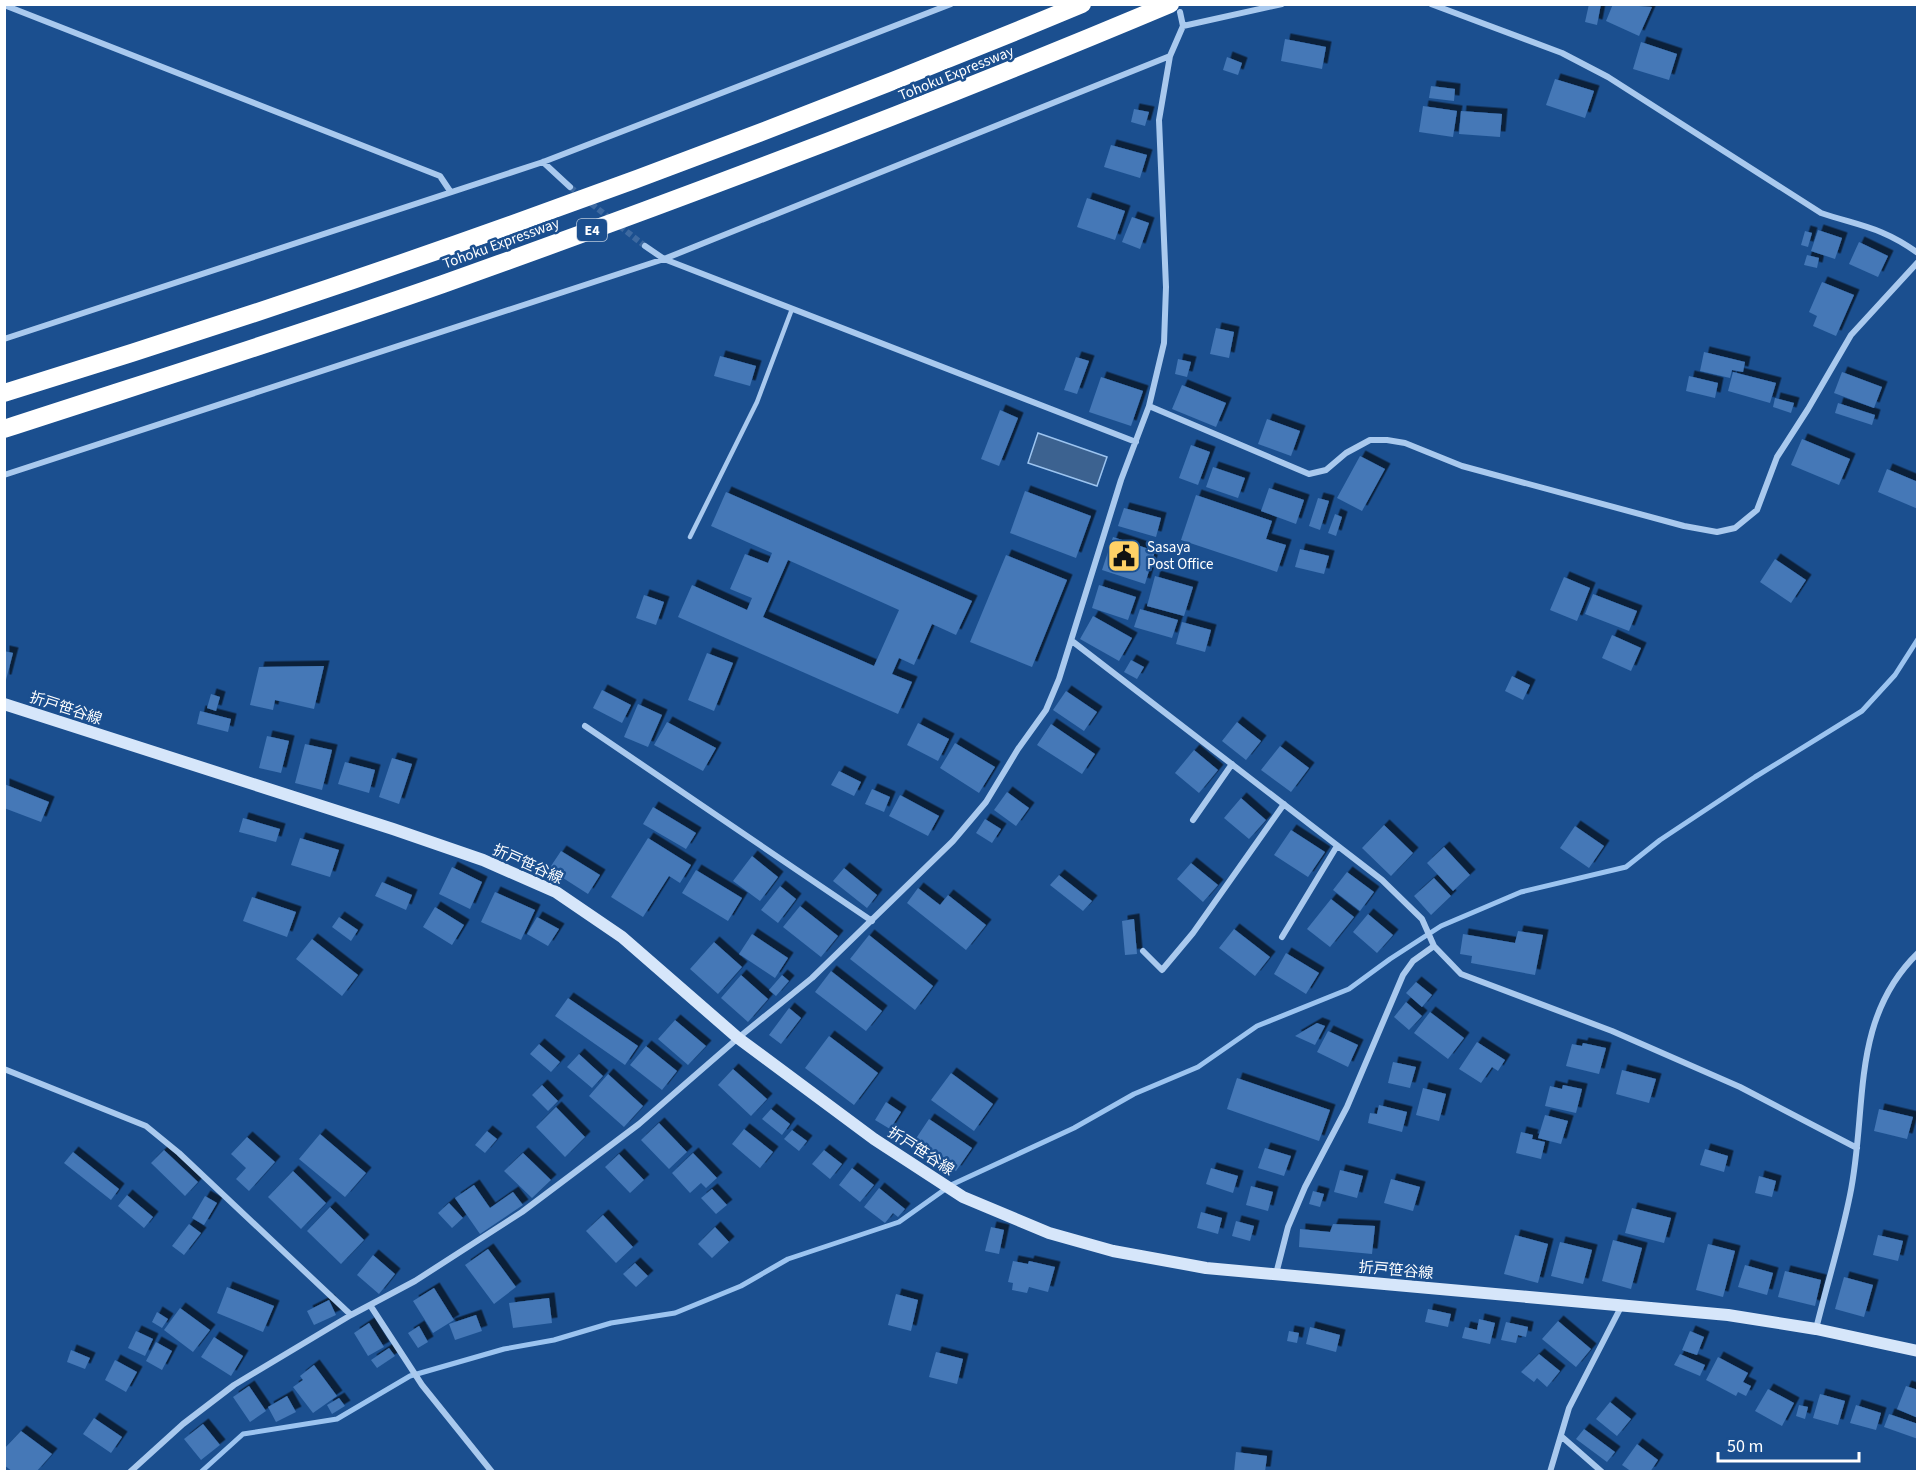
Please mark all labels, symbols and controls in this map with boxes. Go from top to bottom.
street label: Tohoku Expressway [895,41,1017,106]
street label: Tohoku Expressway [440,213,562,274]
road number: E4 [577,219,607,241]
place label: Sasaya Post Office [1147,537,1214,575]
public building icon: Sasaya Post Office [1106,538,1142,574]
street label: 折戸笹谷線 [27,687,105,730]
street label: 折戸笹谷線 [489,840,566,889]
street label: 折戸笹谷線 [884,1122,958,1181]
street label: 折戸笹谷線 [1358,1257,1434,1284]
scale bar [1718,1425,1859,1463]
text: 50 m [1727,1434,1763,1459]

